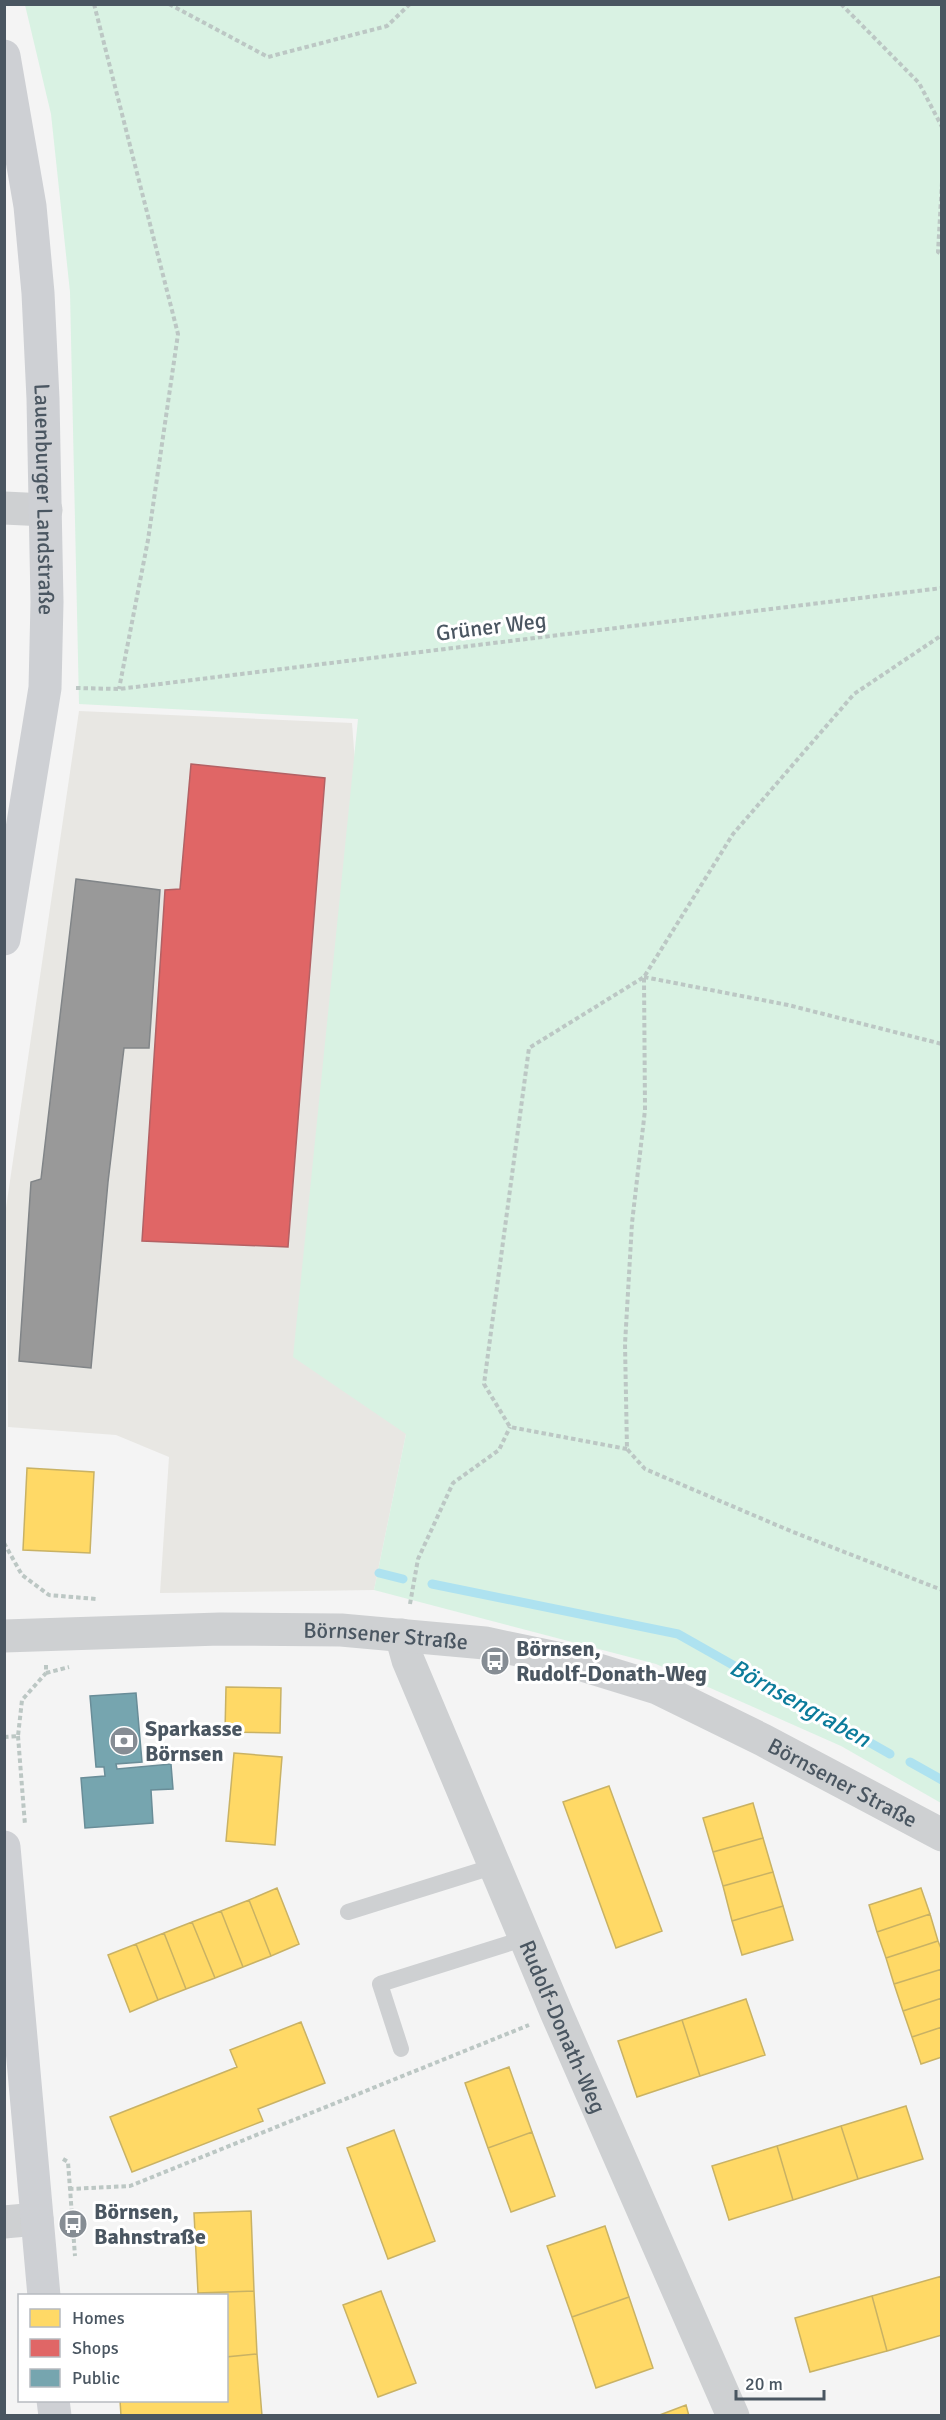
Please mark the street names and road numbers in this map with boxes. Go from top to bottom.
street label: Lauenburger Landstraße [28,383,60,616]
street label: Grüner Weg [434,606,548,647]
street label: Börnsener Straße [303,1617,469,1655]
street label: Börnsener Straße [763,1732,922,1833]
street label: Rudolf-Donath-Weg [513,1936,612,2118]

